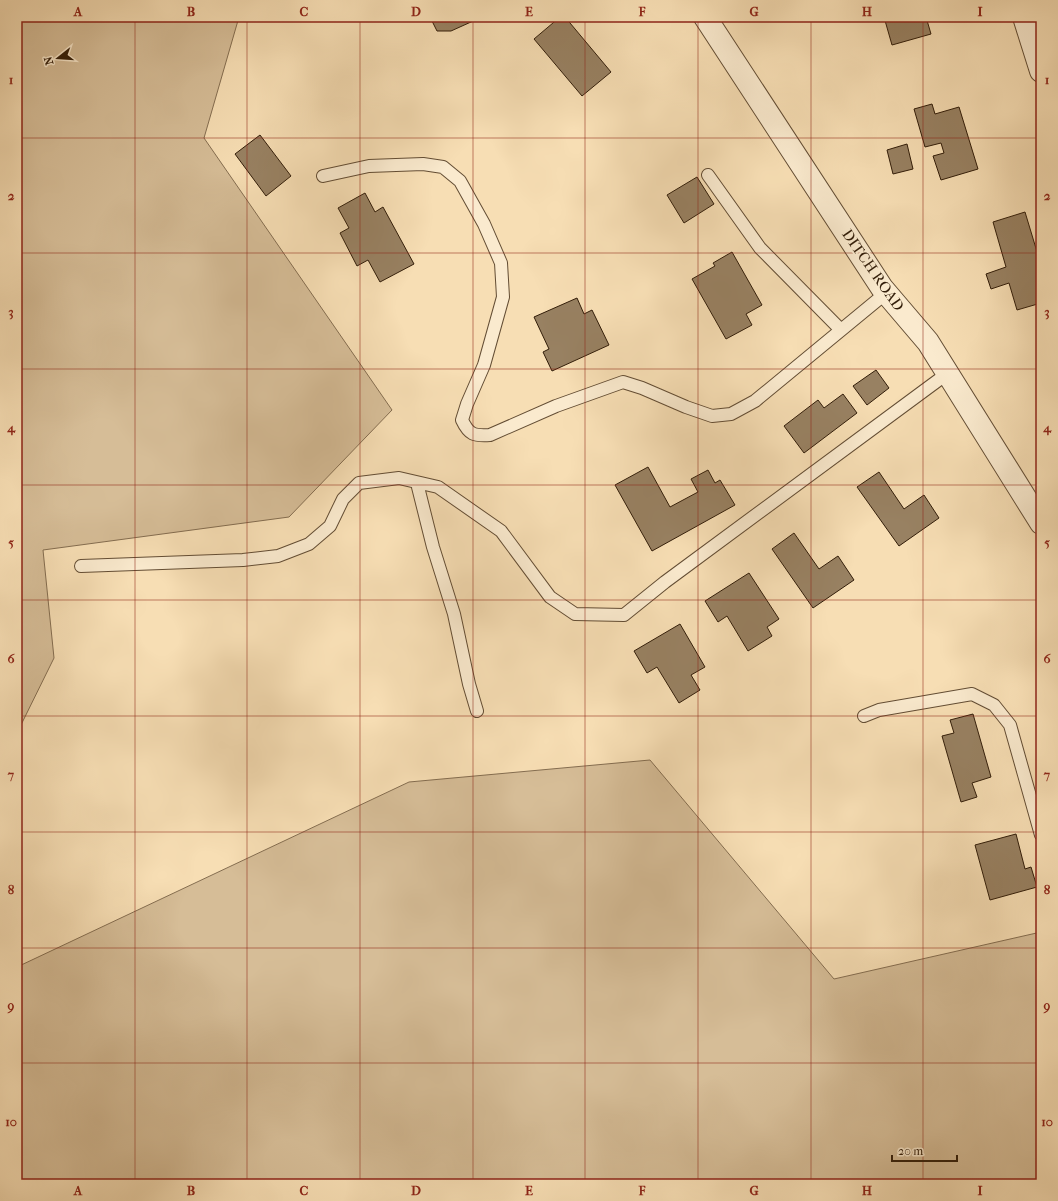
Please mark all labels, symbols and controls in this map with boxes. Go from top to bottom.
text: A [73,4,83,19]
text: B [187,4,196,19]
text: C [300,4,309,19]
text: D [411,4,421,19]
text: E [525,4,533,19]
text: F [638,4,646,19]
text: G [749,4,759,19]
text: H [862,4,873,19]
text: I [977,4,983,19]
north arrow [38,38,78,78]
text: N [41,54,56,67]
text: 1 [9,72,14,87]
text: 1 [1045,72,1050,87]
text: 2 [8,188,15,203]
text: 2 [1044,188,1051,203]
street label: DITCH ROAD [838,226,908,314]
text: 3 [8,304,14,320]
text: 3 [1044,304,1050,320]
text: 4 [6,420,16,436]
text: 4 [1042,420,1052,436]
text: 5 [8,535,14,550]
text: 5 [1044,535,1050,550]
text: 6 [7,651,15,666]
text: 6 [1043,651,1051,666]
text: 7 [7,767,15,782]
text: 7 [1043,767,1051,782]
text: 8 [8,882,15,897]
text: 8 [1044,882,1051,897]
text: 9 [7,998,15,1014]
text: 9 [1043,998,1051,1014]
text: 10 [5,1114,17,1129]
text: 10 [1041,1114,1053,1129]
scale bar [892,1137,957,1163]
text: 20 m [898,1144,923,1158]
text: A [73,1183,83,1198]
text: B [187,1183,196,1198]
text: C [300,1183,309,1198]
text: D [411,1183,421,1198]
text: E [525,1183,533,1198]
text: F [638,1183,646,1198]
text: G [749,1183,759,1198]
text: H [862,1183,873,1198]
text: I [977,1183,983,1198]

